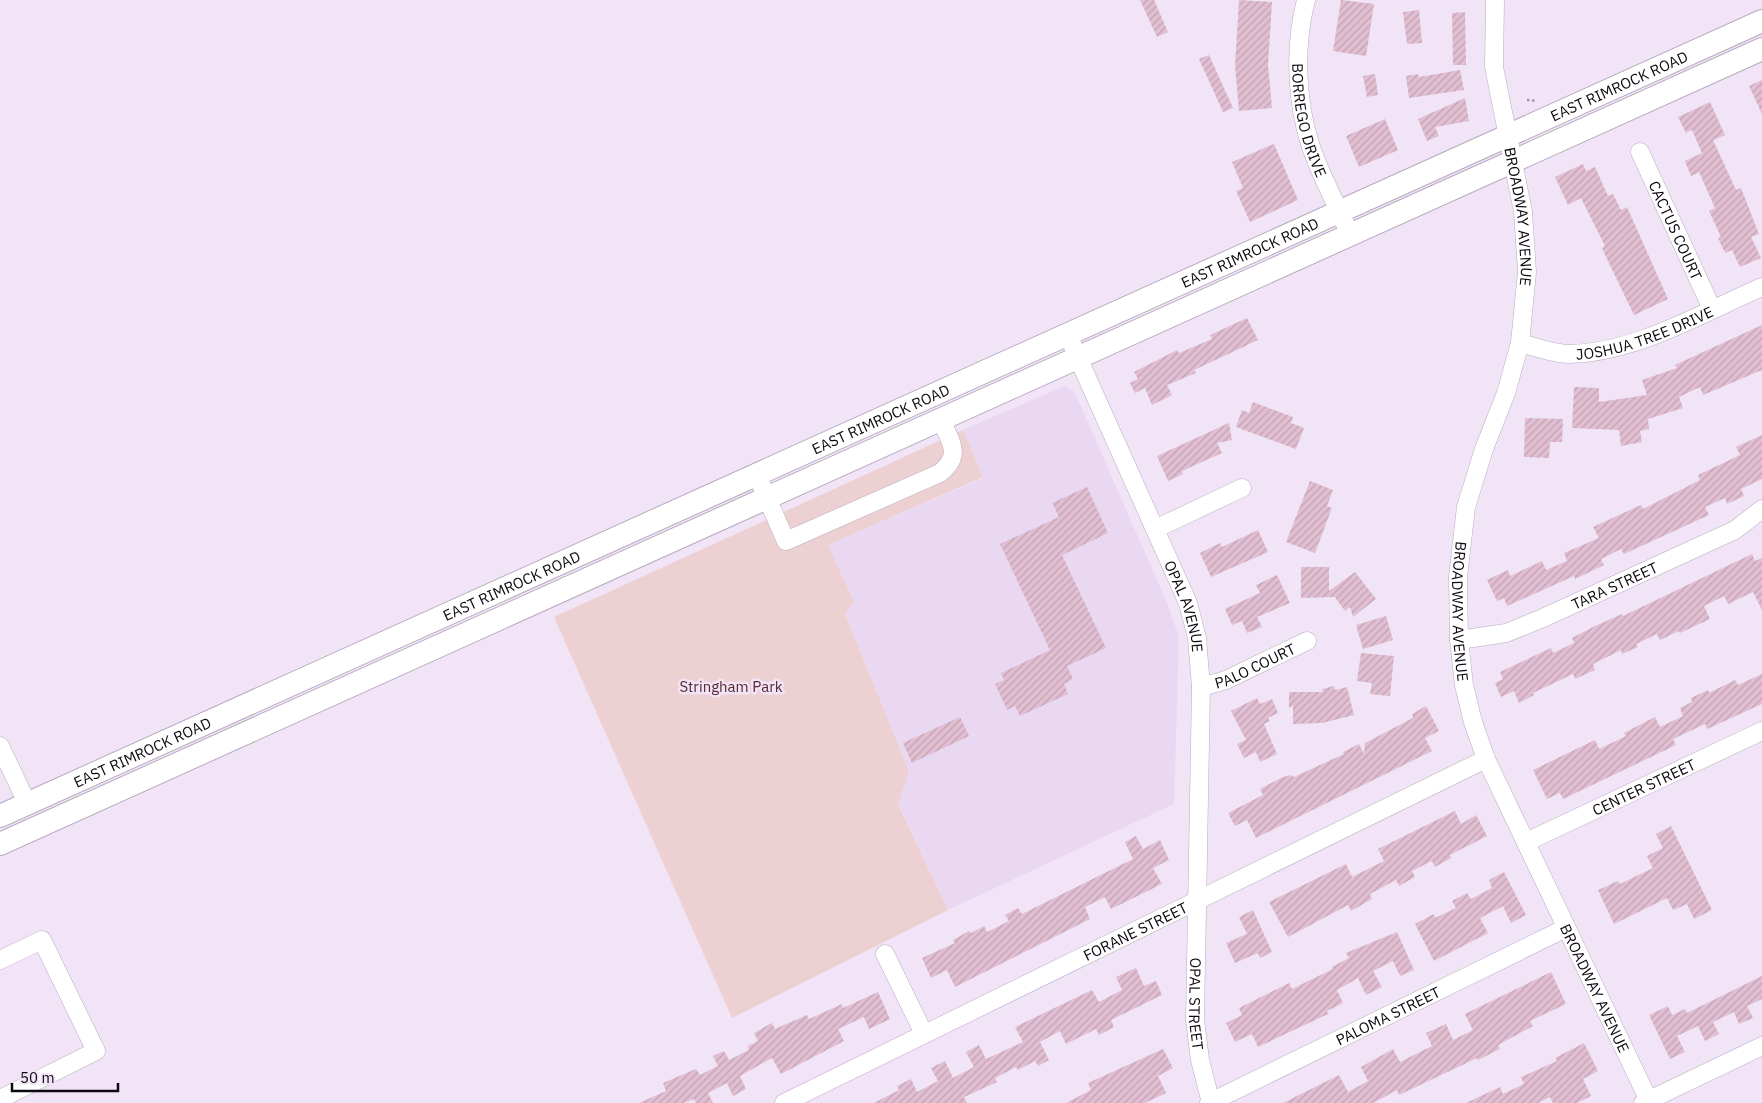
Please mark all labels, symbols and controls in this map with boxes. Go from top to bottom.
street label: EAST RIMROCK ROAD [1547,46,1691,125]
street label: BORREGO DRIVE [1289,63,1331,180]
street label: BROADWAY AVENUE [1501,145,1537,287]
street label: CACTUS COURT [1645,178,1707,283]
street label: EAST RIMROCK ROAD [1178,213,1321,291]
street label: JOSHUA TREE DRIVE [1575,302,1716,363]
street label: EAST RIMROCK ROAD [809,379,952,458]
street label: BROADWAY AVENUE [1448,540,1473,682]
street label: EAST RIMROCK ROAD [440,546,583,625]
street label: OPAL AVENUE [1161,557,1208,653]
street label: TARA STREET [1568,557,1661,613]
street label: PALO COURT [1212,638,1299,692]
park label: Stringham Park [679,677,783,696]
street label: EAST RIMROCK ROAD [70,713,214,791]
street label: CENTER STREET [1589,754,1699,819]
street label: FORANE STREET [1080,897,1191,965]
street label: BROADWAY AVENUE [1556,921,1634,1056]
street label: OPAL STREET [1185,957,1208,1051]
street label: PALOMA STREET [1332,982,1443,1049]
scale bar [12,1060,119,1092]
text: 50 m [20,1068,55,1087]

